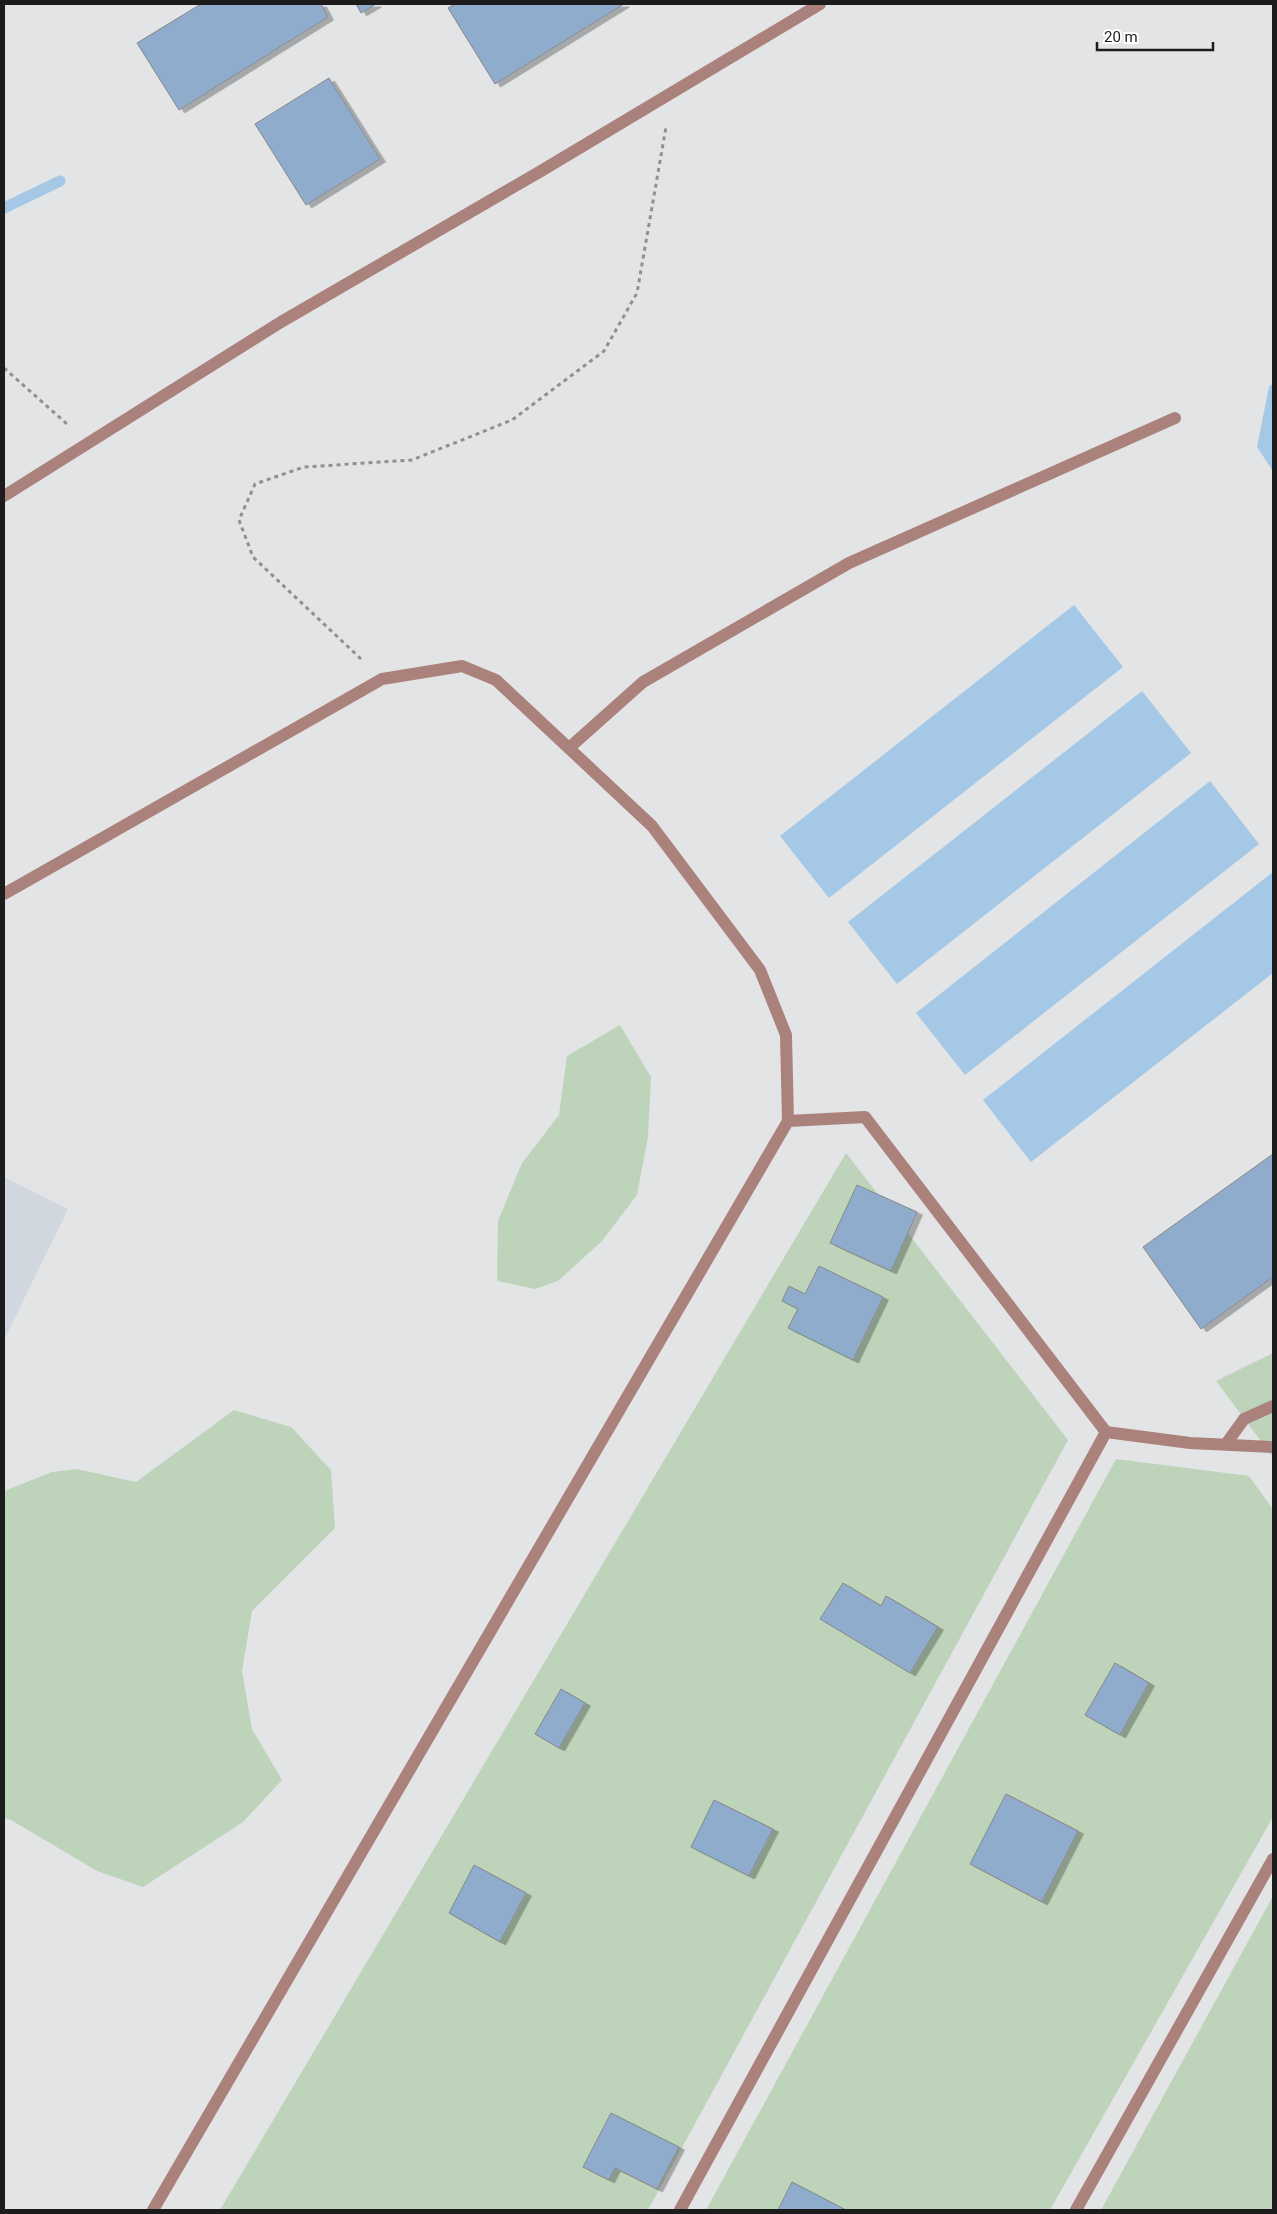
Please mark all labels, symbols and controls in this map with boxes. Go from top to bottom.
scale bar [1097,20,1213,52]
text: 20 m [1104,28,1138,46]

